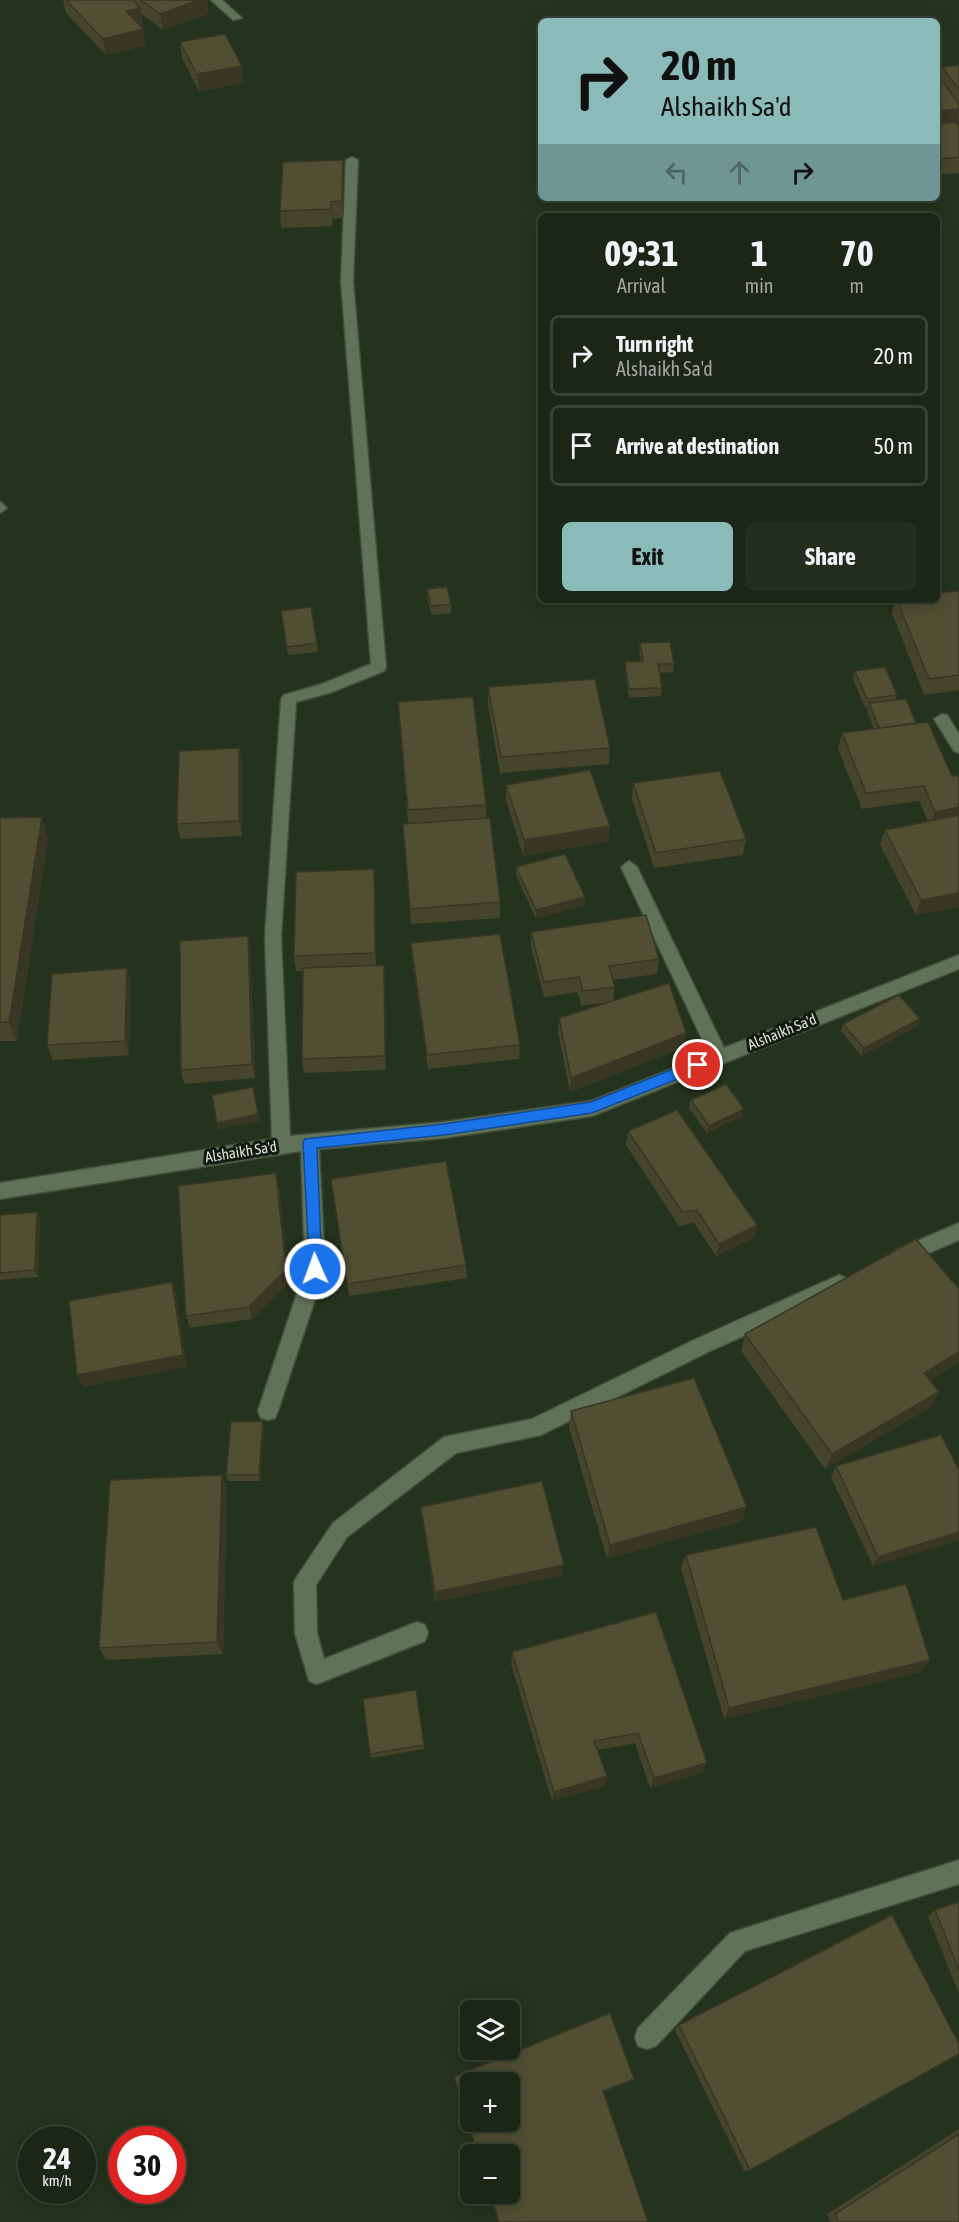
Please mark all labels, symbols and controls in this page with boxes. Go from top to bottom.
text: 20 m [661,41,736,89]
icon: right [562,42,640,120]
text: Alshaikh Sa'd [661,91,792,122]
icon: left [660,156,693,189]
icon: ahead [723,156,756,189]
icon: right [786,156,819,189]
text: 09:31 [604,232,678,274]
text: 1 [751,232,768,274]
text: 70 [840,232,874,274]
text: Arrival [617,274,666,297]
text: min [745,274,773,297]
text: m [850,274,864,297]
text: Turn right [616,331,693,357]
icon: right [565,339,598,372]
text: 20 m [873,343,913,369]
text: Alshaikh Sa'd [616,357,713,380]
icon: arrive [565,429,598,462]
text: Arrive at destination [616,433,779,459]
text: 50 m [873,433,913,459]
button: Exit [562,522,733,591]
button: Share [745,522,916,591]
street label: Alshaikh Sa'd [745,1010,819,1053]
pin [672,1039,723,1090]
icon: arrive [681,1048,714,1081]
street label: Alshaikh Sa'd [204,1137,278,1166]
position arrow [283,1237,347,1301]
map controls [460,2000,520,2204]
button: layers [460,2000,520,2060]
button: + [460,2072,520,2132]
speed limit sign: 30 [108,2126,186,2204]
text: 24 [43,2141,71,2175]
button: − [460,2144,520,2204]
text: km/h [42,2172,72,2189]

